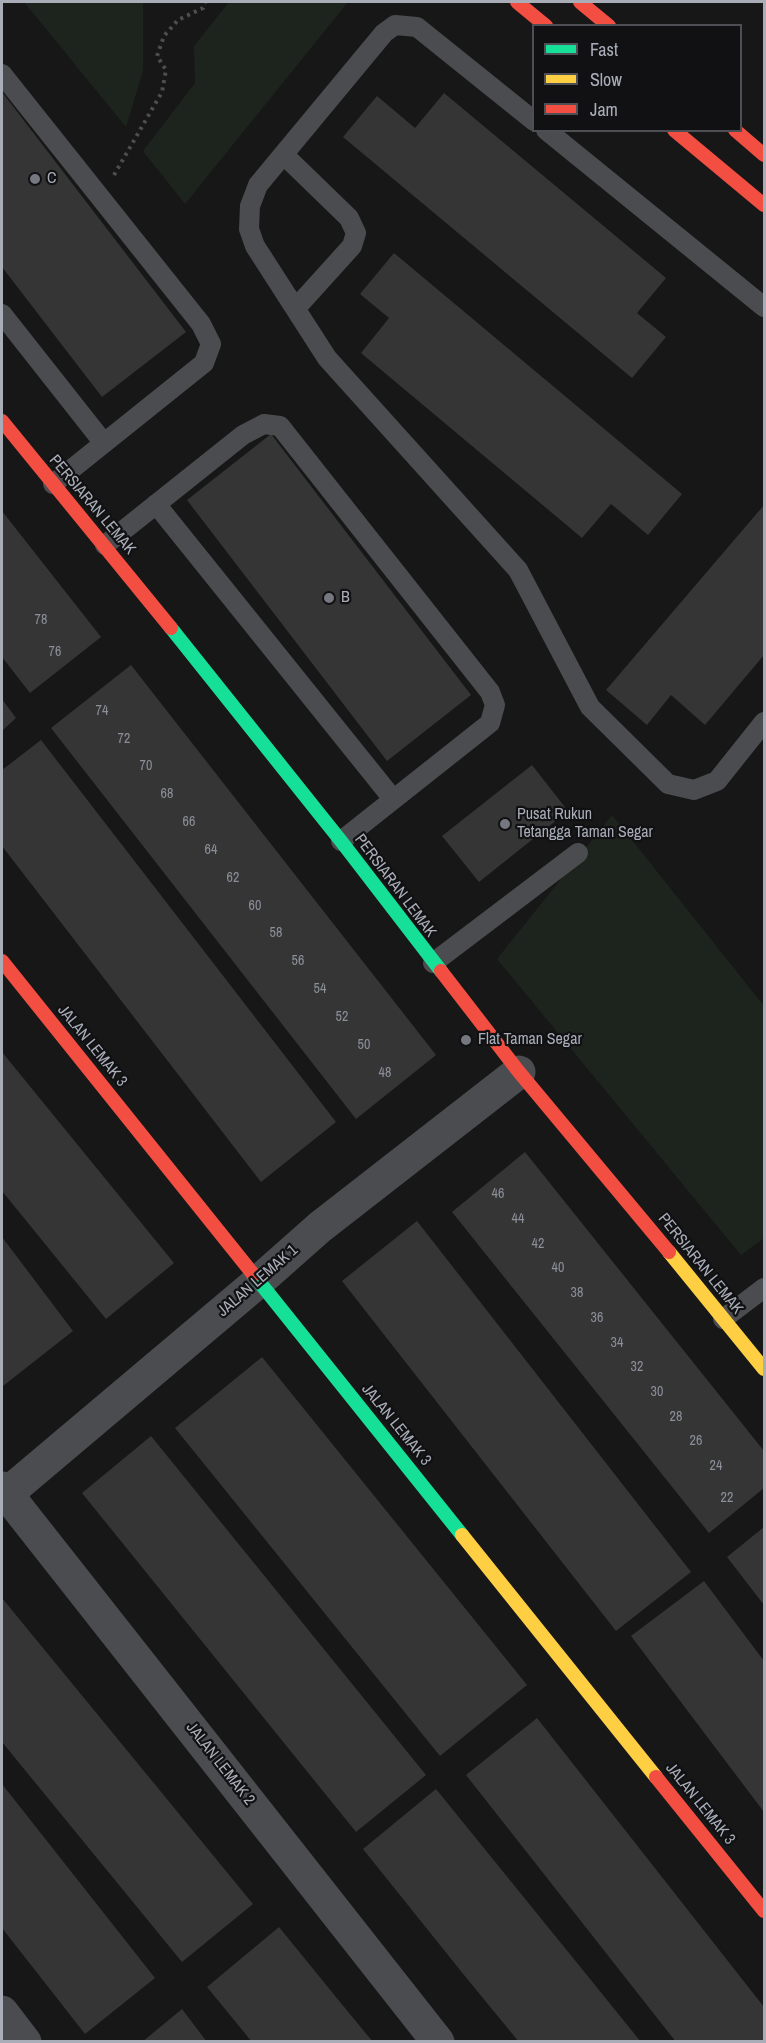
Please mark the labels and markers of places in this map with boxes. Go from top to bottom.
place label: C [47,169,56,189]
marker: C [28,172,42,186]
place label: B [341,588,350,608]
marker: B [322,591,336,605]
place label: Pusat Rukun Tetangga Taman Segar [517,805,653,843]
marker: Pusat Rukun Tetangga Taman Segar [498,817,512,831]
place label: Flat Taman Segar [478,1030,582,1050]
marker: Flat Taman Segar [459,1033,473,1047]

